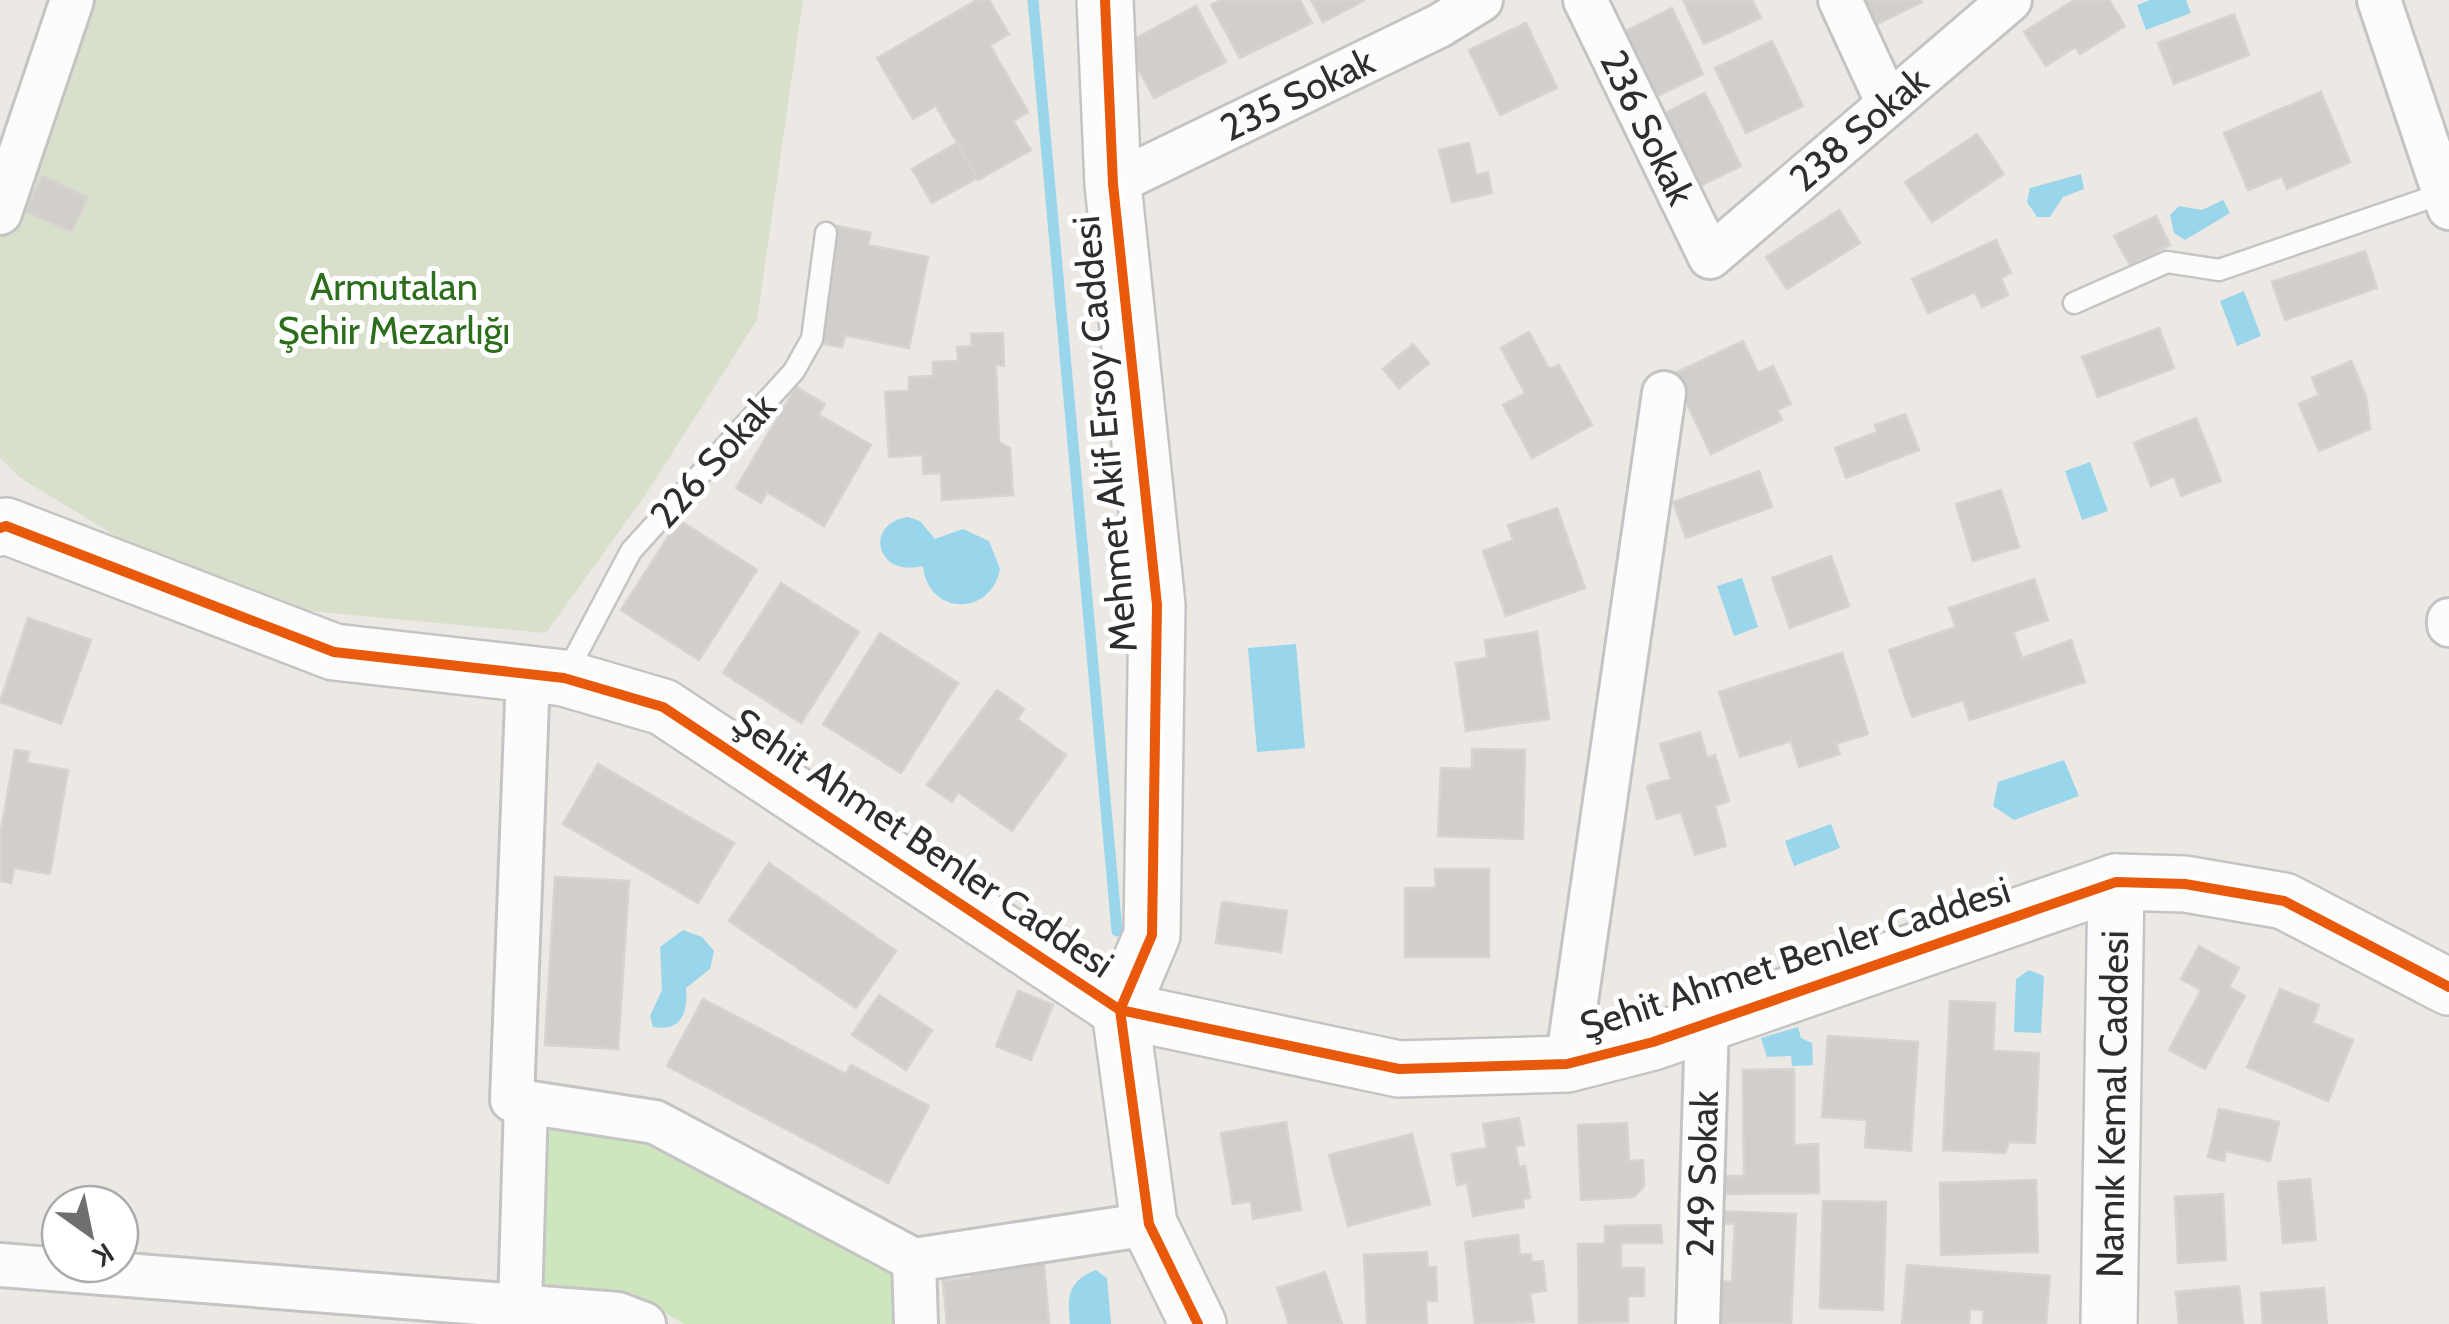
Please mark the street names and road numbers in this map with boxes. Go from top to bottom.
street label: 235 Sokak [1213,37,1382,151]
street label: 236 Sokak [1590,43,1705,212]
street label: 238 Sokak [1780,57,1938,201]
street label: Mehmet Akif Ersoy Caddesi [1062,214,1147,654]
street label: 226 Sokak [640,384,785,538]
street label: Şehit Ahmet Benler Caddesi [724,698,1123,988]
street label: Şehit Ahmet Benler Caddesi [1574,866,2016,1049]
street label: Namık Kemal Caddesi [2086,930,2138,1278]
street label: 249 Sokak [1676,1090,1728,1258]

